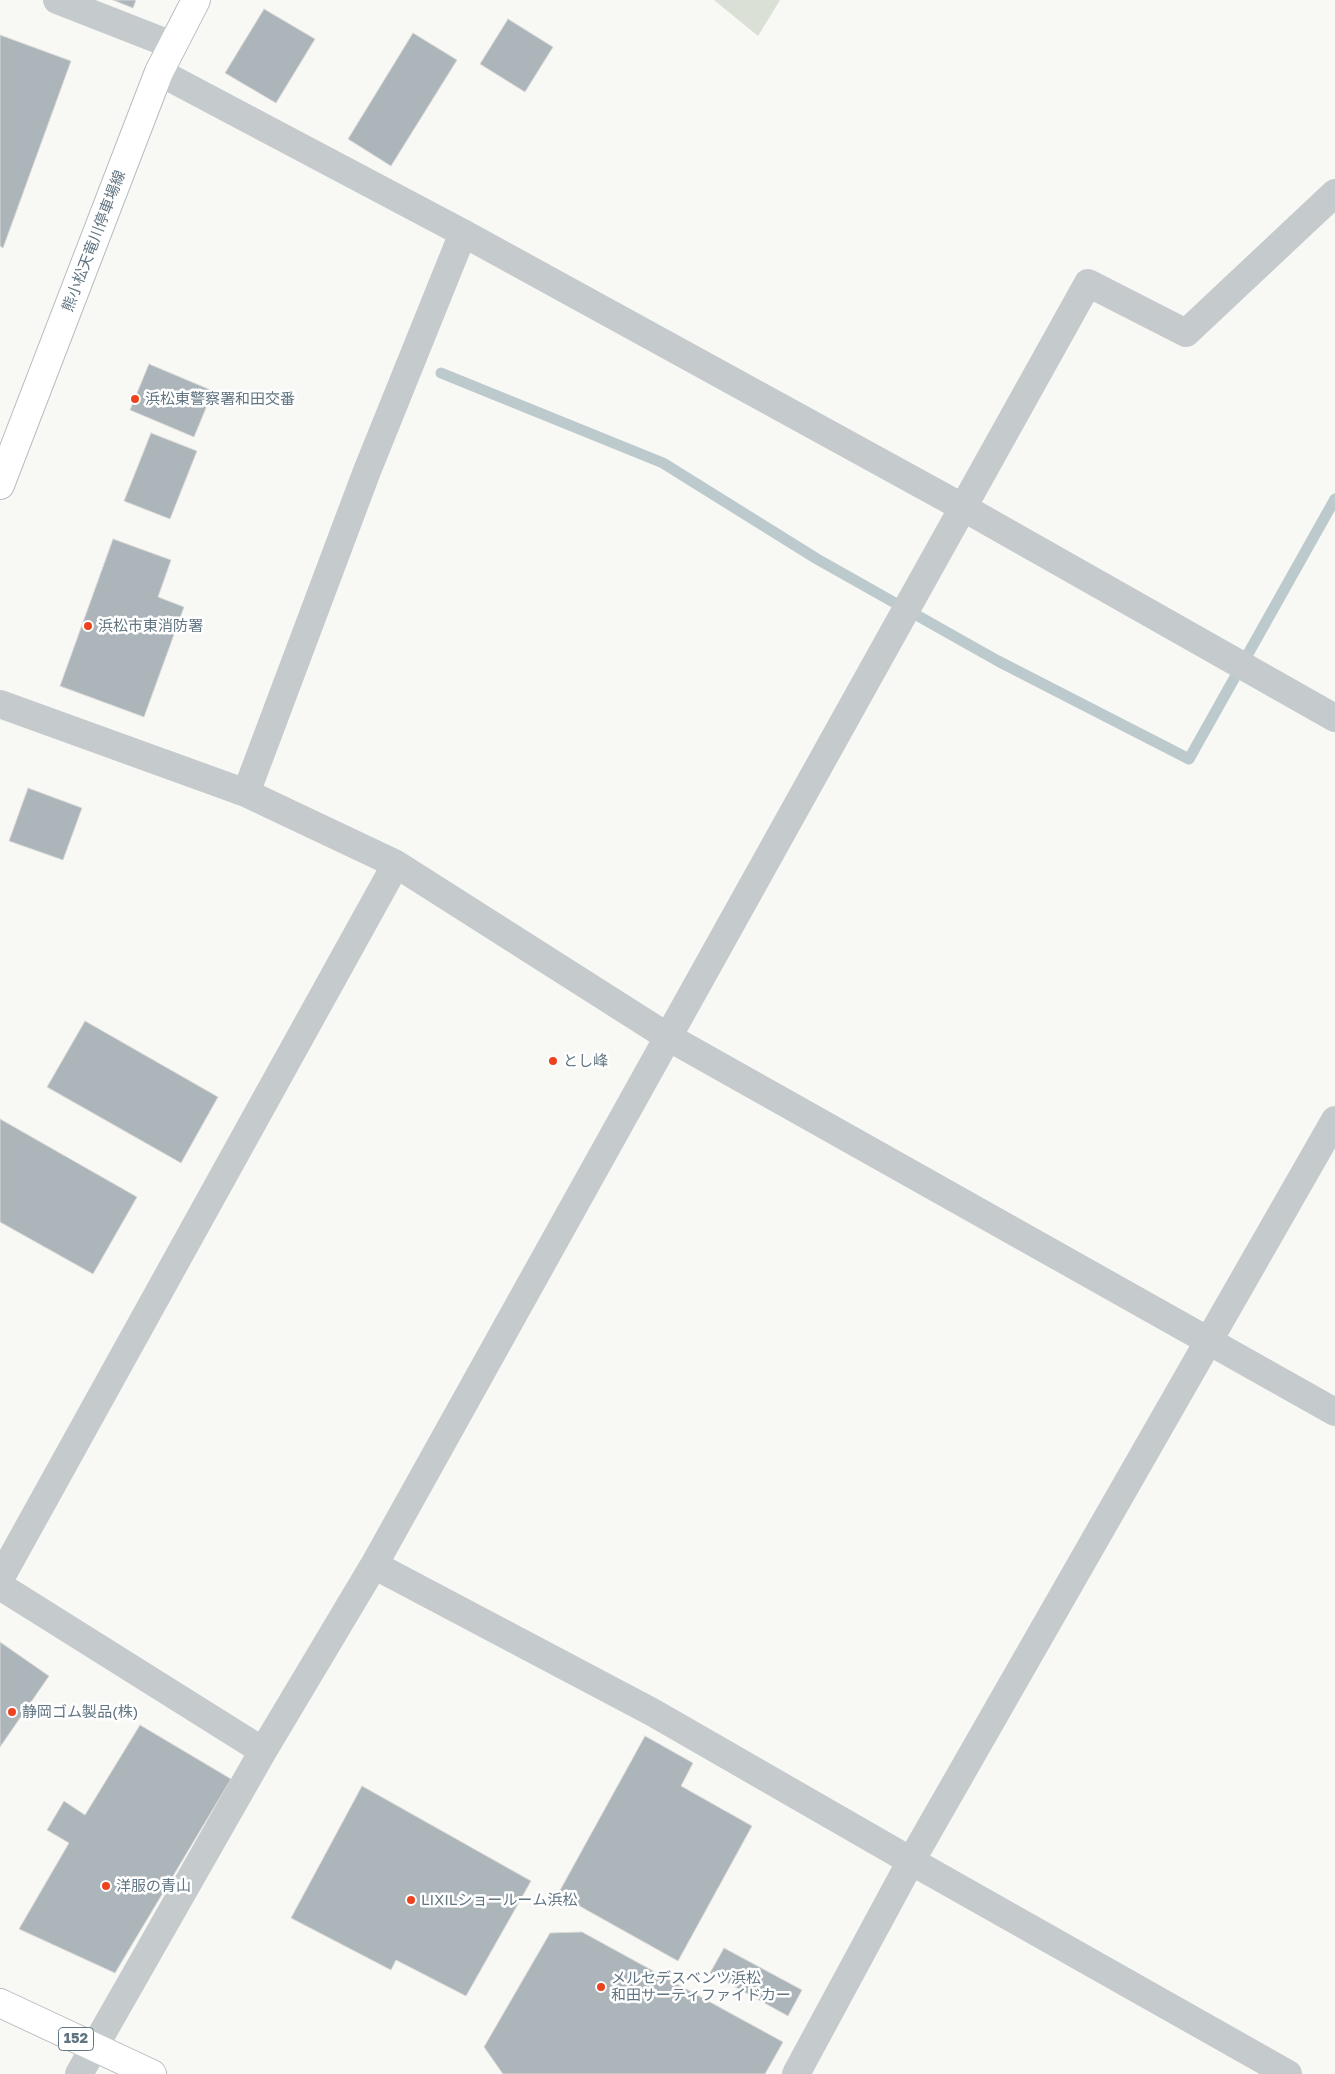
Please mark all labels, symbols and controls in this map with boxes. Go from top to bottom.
street label: 熊小松天竜川停車場線 [59,168,129,314]
place label: 浜松東警察署和田交番 [145,390,295,408]
marker: 浜松東警察署和田交番 [129,393,141,405]
place label: 浜松市東消防署 [98,617,203,635]
marker: 浜松市東消防署 [82,620,94,632]
place label: とし峰 [563,1052,608,1070]
marker: とし峰 [547,1055,559,1067]
place label: 静岡ゴム製品(株) [22,1703,138,1721]
marker: 静岡ゴム製品(株) [6,1706,18,1718]
place label: 洋服の青山 [116,1877,191,1895]
marker: 洋服の青山 [100,1880,112,1892]
place label: LIXILショールーム浜松 [421,1891,577,1909]
marker: LIXILショールーム浜松 [405,1894,417,1906]
place label: メルセデスベンツ浜松 和田サーティファイドカー [611,1969,791,2004]
marker: メルセデスベンツ浜松 和田サーティファイドカー [595,1981,607,1993]
road number: 152 [58,2028,94,2050]

